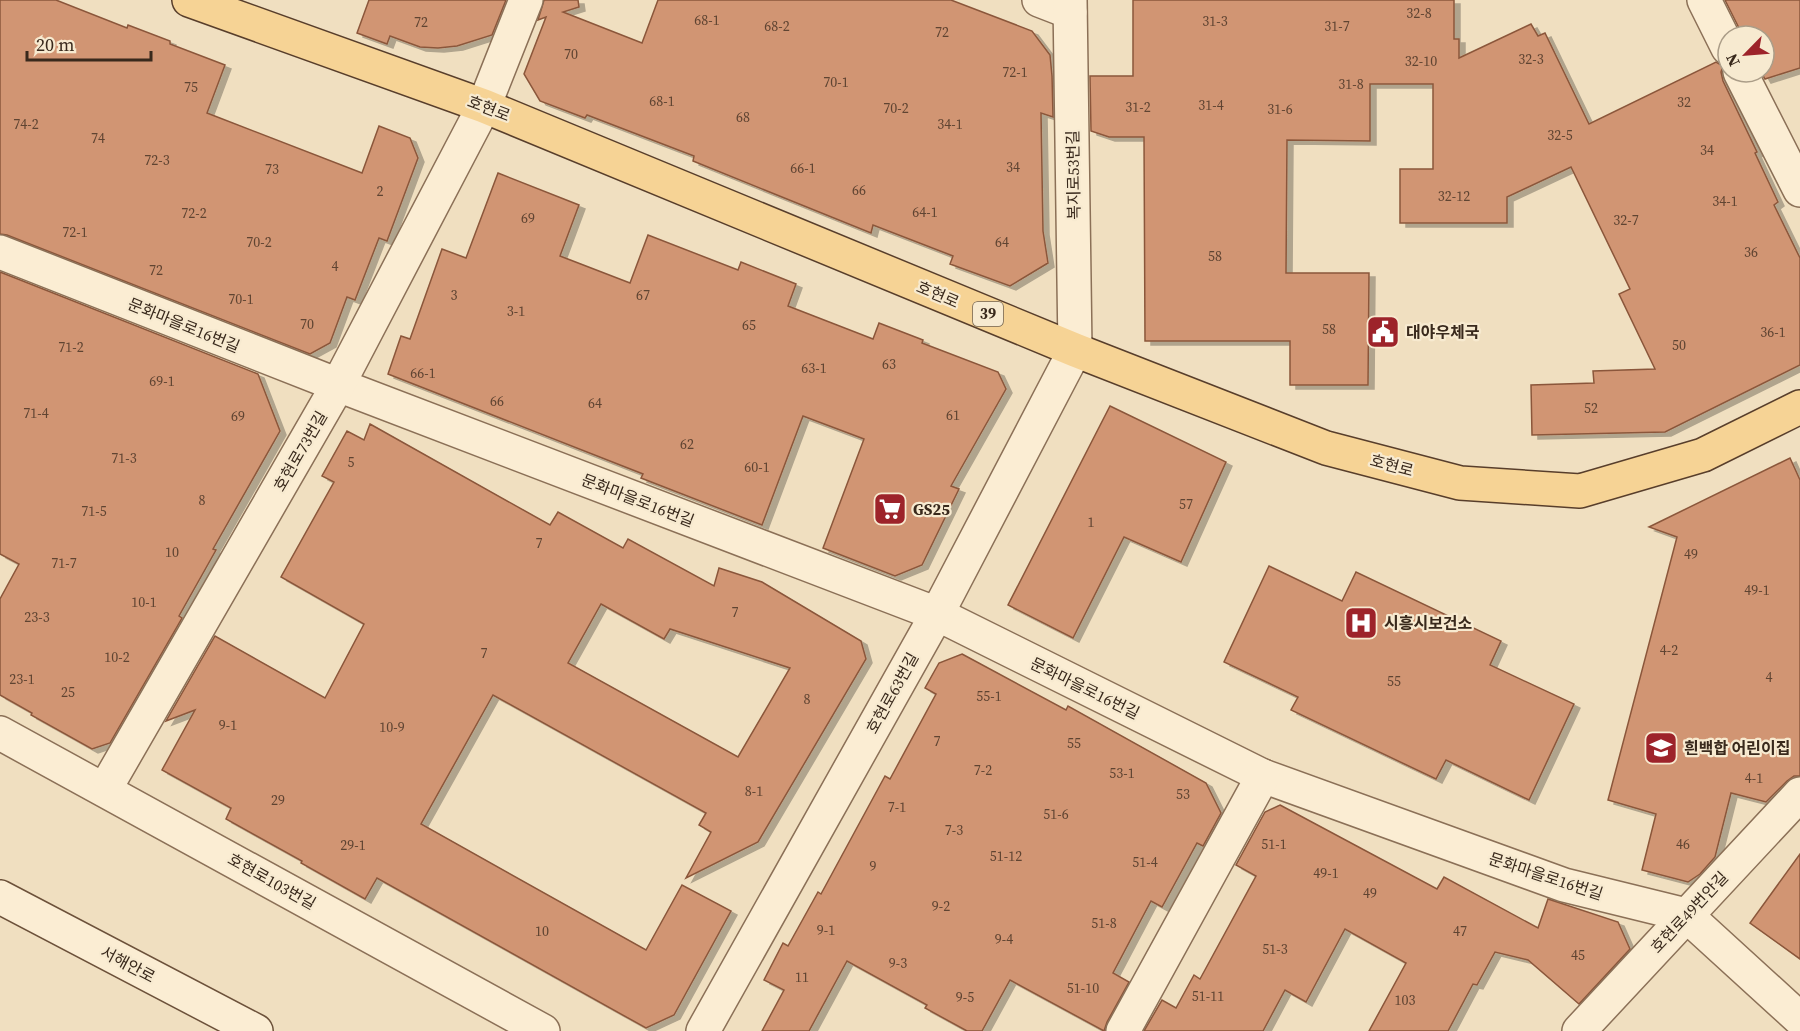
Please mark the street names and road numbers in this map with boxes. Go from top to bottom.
street label: 호현로 [464,90,514,126]
street label: 복지로53번길 [1061,130,1085,220]
street label: 호현로 [913,275,963,313]
street label: 문화마을로16번길 [125,293,243,357]
road number: 39 [973,302,1003,326]
street label: 호현로73번길 [268,407,332,495]
street label: 호현로 [1368,449,1416,481]
street label: 문화마을로16번길 [578,468,698,532]
street label: 호현로63번길 [861,648,923,738]
street label: 문화마을로16번길 [1027,652,1143,724]
street label: 문화마을로16번길 [1486,847,1606,905]
street label: 호현로103번길 [224,848,320,914]
street label: 호현로49번안길 [1645,866,1733,958]
street label: 서해안로 [97,940,159,988]

